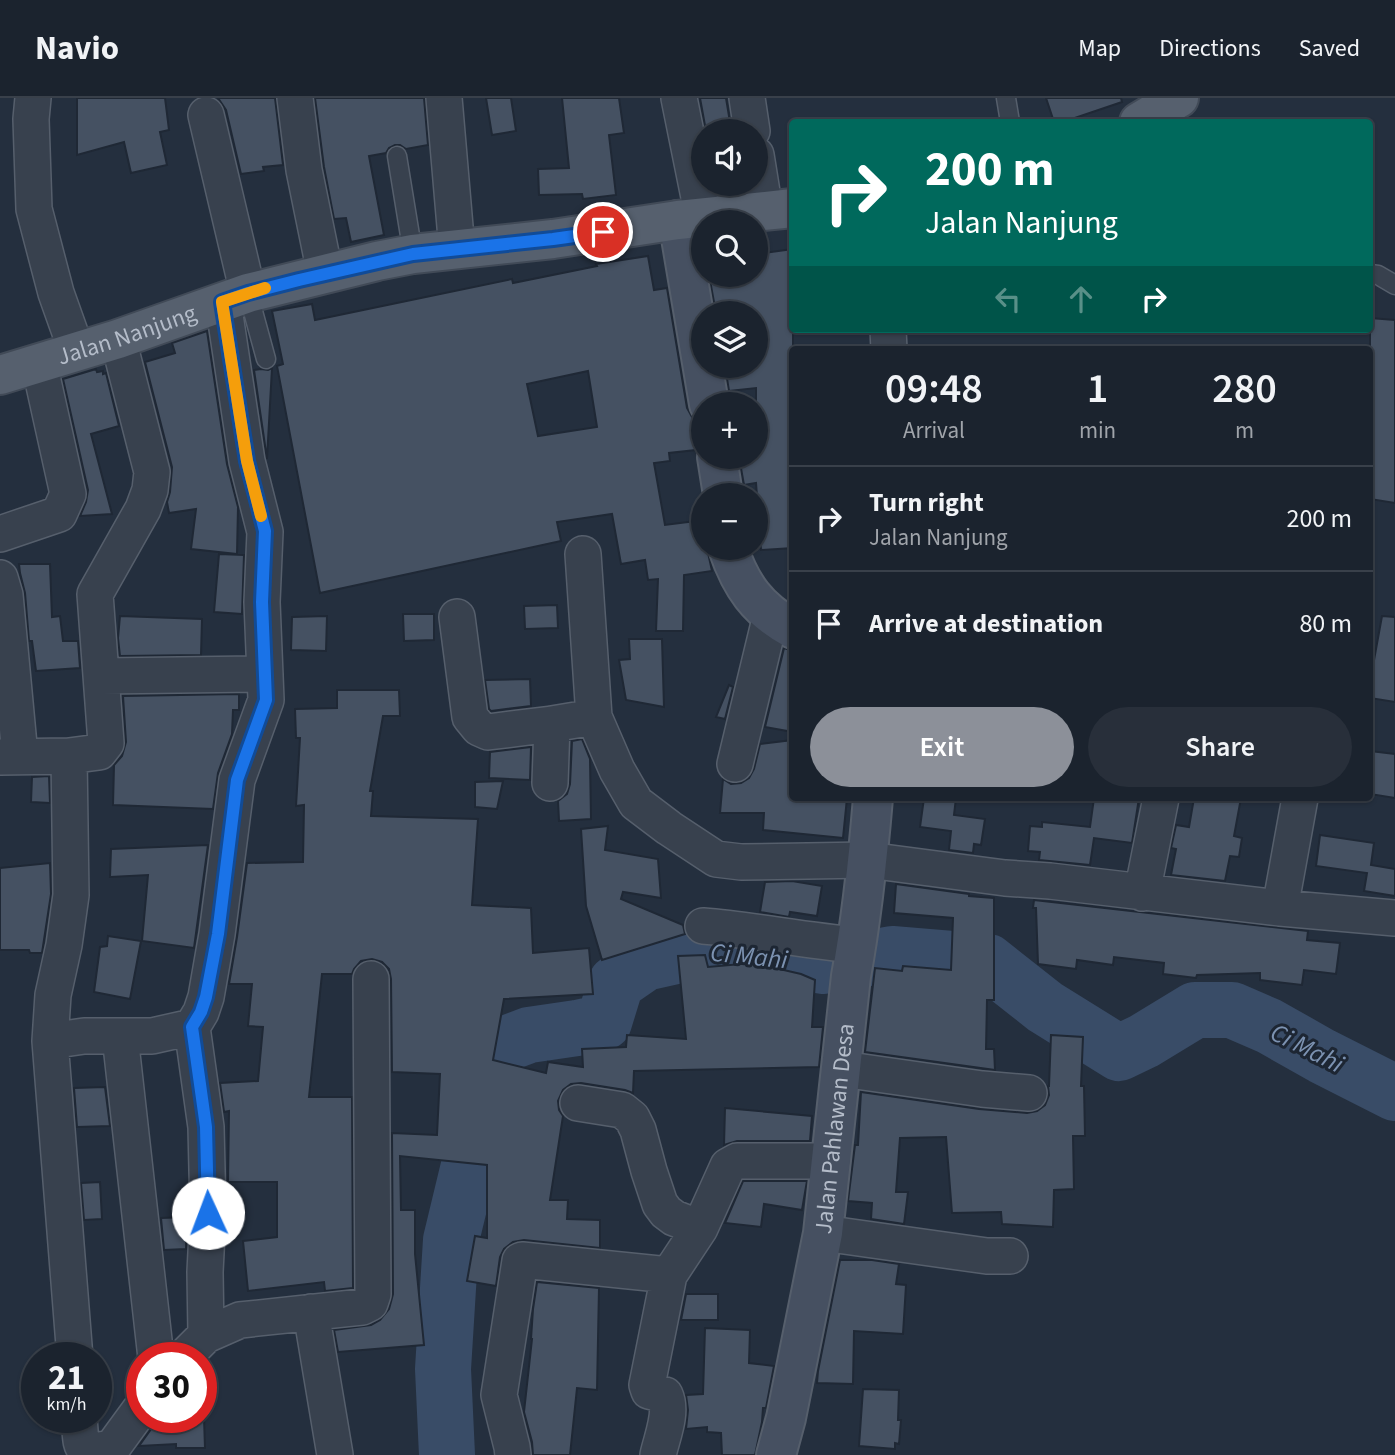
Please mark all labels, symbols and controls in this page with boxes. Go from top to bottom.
text: Navio [35,25,119,72]
text: Map [1078,31,1121,66]
text: Directions [1159,31,1261,66]
text: Saved [1299,31,1360,66]
map controls [691,119,768,560]
button: sound [691,119,768,196]
text: 200 m [925,135,1054,205]
icon: right [810,147,901,238]
text: Jalan Nanjung [925,200,1118,246]
pin [573,202,633,262]
button: search [691,210,768,287]
icon: arrive [584,213,622,251]
icon: left [989,280,1027,318]
icon: ahead [1062,280,1100,318]
icon: right [1135,280,1173,318]
street label: Jalan Nanjung [53,295,201,374]
button: layers [691,301,768,378]
text: 09:48 [885,359,983,419]
text: 1 [1087,359,1108,419]
text: 280 [1212,359,1277,419]
button: + [691,392,768,469]
text: Arrival [903,414,965,447]
text: min [1079,414,1116,447]
text: m [1235,414,1254,447]
button: − [691,483,768,560]
text: Turn right [869,484,984,521]
icon: right [810,500,848,538]
text: 200 m [1286,500,1352,537]
text: Jalan Nanjung [869,521,1008,554]
icon: arrive [810,605,848,643]
text: Arrive at destination [869,605,1103,642]
text: 80 m [1299,605,1352,642]
button: Exit [810,707,1074,787]
button: Share [1088,707,1352,787]
water label: Ci Mahi [708,934,790,979]
water label: Ci Mahi [1264,1014,1351,1082]
street label: Jalan Pahlawan Desa [806,1021,863,1236]
position arrow [171,1176,245,1250]
speed limit sign: 30 [126,1342,217,1433]
text: 21 [48,1353,85,1403]
text: km/h [47,1392,86,1417]

